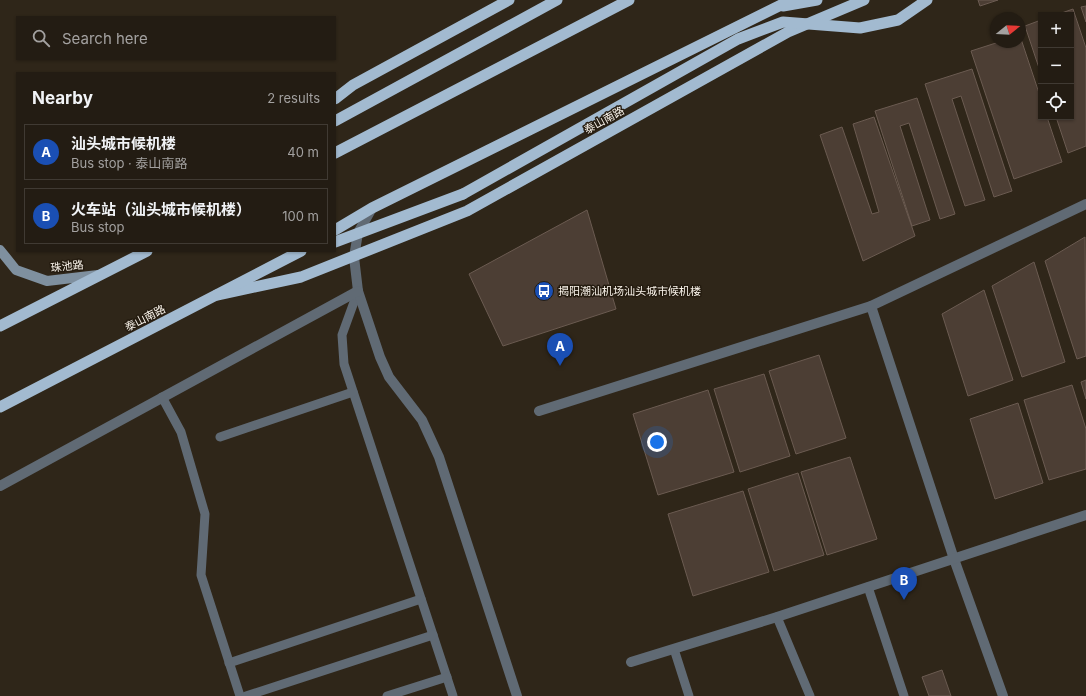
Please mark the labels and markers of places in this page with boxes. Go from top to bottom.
bus stop icon: 揭阳潮汕机场汕头城市候机楼 [533,280,555,302]
place label: 揭阳潮汕机场汕头城市候机楼 [558,284,701,298]
pin: A [547,333,573,366]
pin: B [891,567,917,600]

